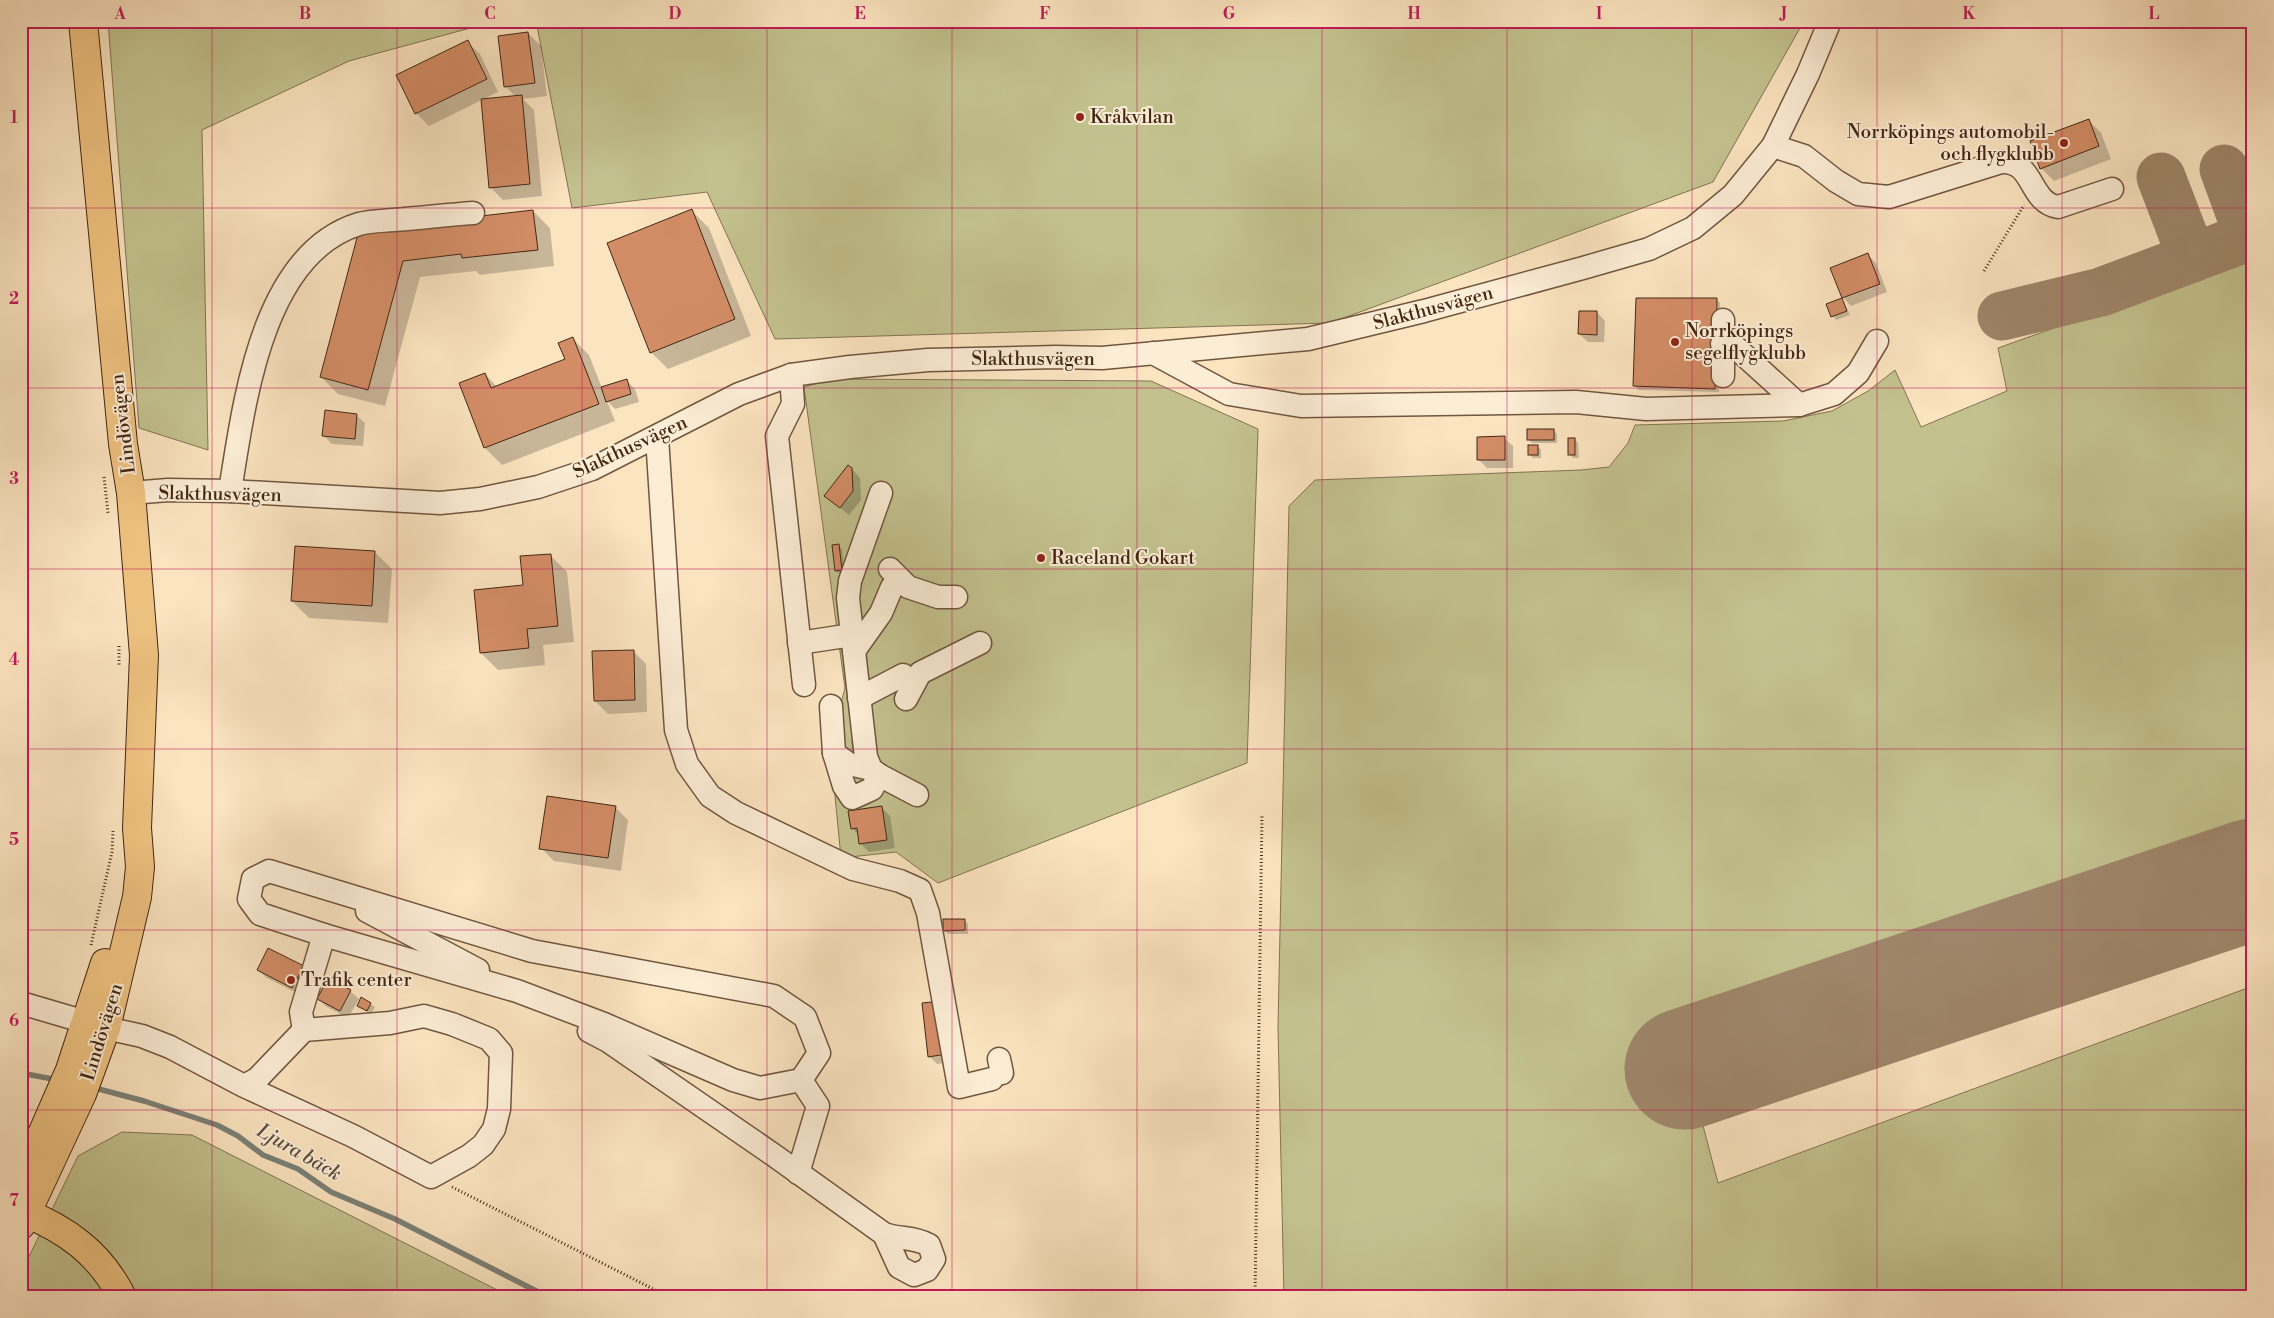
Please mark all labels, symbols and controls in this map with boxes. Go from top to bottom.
text: A [113,4,126,24]
text: B [299,4,311,24]
text: C [484,4,496,24]
text: D [669,4,682,24]
text: E [854,4,866,24]
text: F [1039,4,1051,24]
text: G [1223,4,1236,24]
text: H [1407,4,1421,24]
text: I [1596,4,1602,24]
text: J [1779,4,1787,24]
text: K [1963,4,1977,24]
text: L [2149,4,2160,24]
place label: Kråkvilan [1090,105,1174,129]
text: 1 [10,108,18,128]
marker: Kråkvilan [1074,111,1086,123]
place label: Norrköpings automobil- och flygklubb [1847,120,2054,166]
marker: Norrköpings automobil- och flygklubb [2058,137,2070,149]
street label: Slakthusvägen [1370,280,1496,336]
text: 2 [9,289,19,309]
place label: Norrköpings segelflygklubb [1685,319,1806,365]
marker: Norrköpings segelflygklubb [1669,336,1681,348]
street label: Slakthusvägen [971,347,1095,371]
street label: Lindövägen [105,373,141,475]
street label: Slakthusvägen [569,410,691,484]
text: 3 [9,469,19,489]
street label: Slakthusvägen [158,481,282,507]
place label: Raceland Gokart [1051,546,1195,570]
marker: Raceland Gokart [1035,552,1047,564]
text: 4 [9,650,20,670]
text: 5 [9,830,19,850]
place label: Trafik center [301,968,412,992]
marker: Trafik center [285,974,297,986]
street label: Lindövägen [76,980,128,1084]
text: 6 [9,1011,19,1031]
water label: Ljura bäck [251,1118,346,1187]
text: 7 [9,1191,19,1211]

